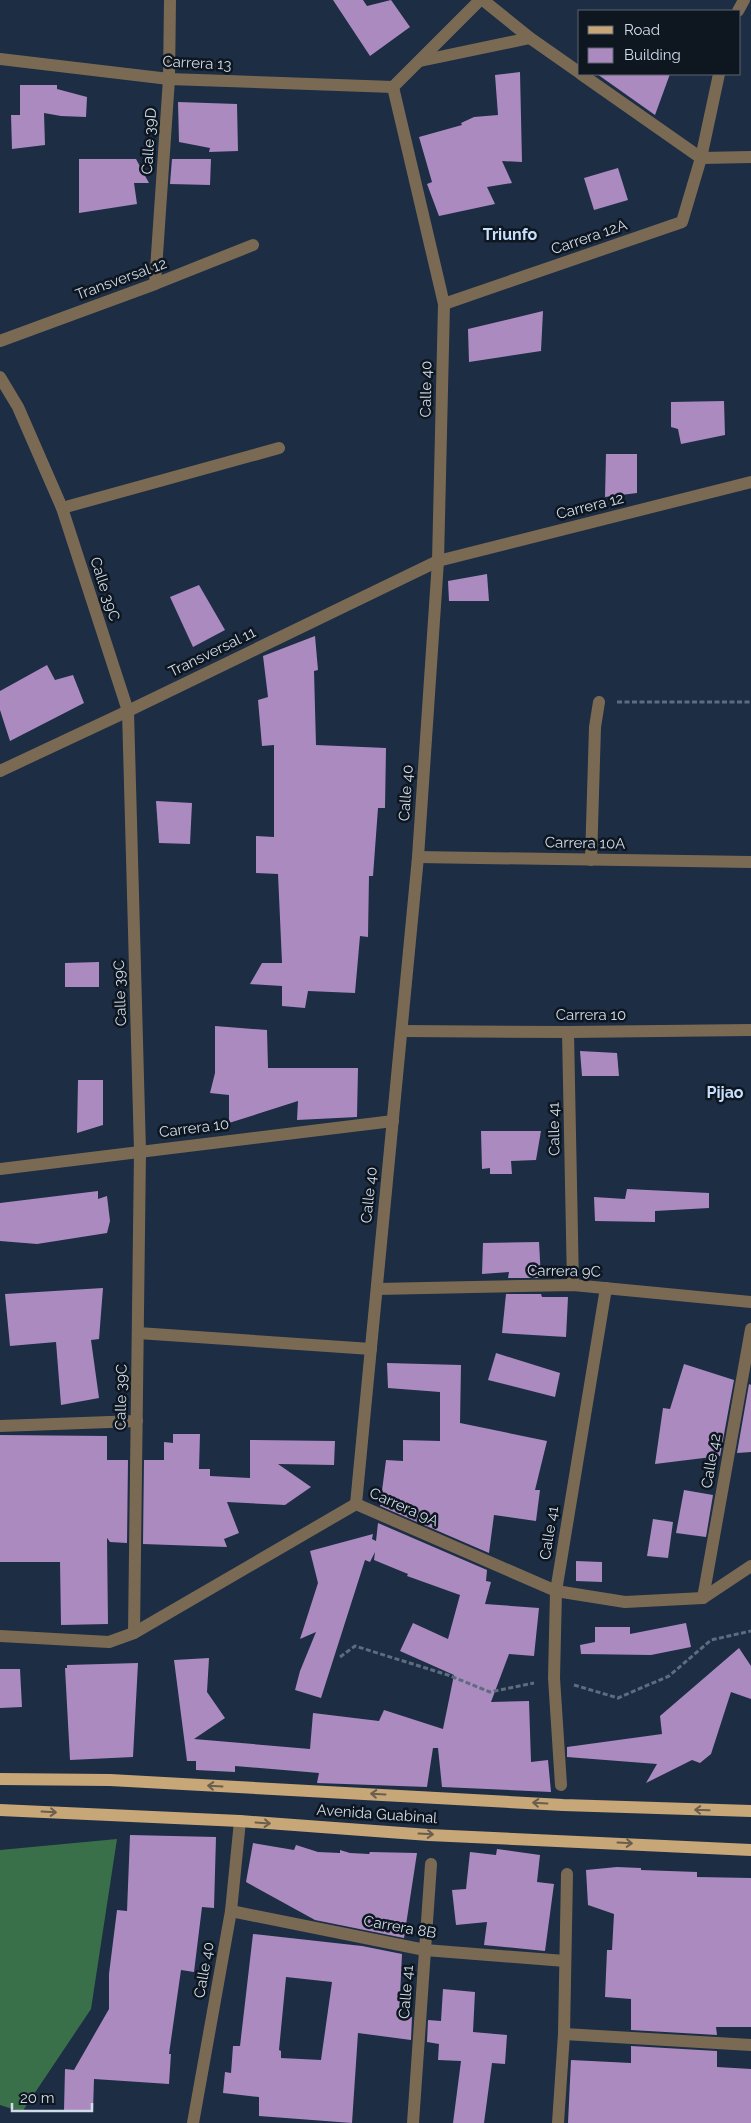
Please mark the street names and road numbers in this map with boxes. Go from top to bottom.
street label: Carrera 13 [162,52,232,74]
street label: Calle 39D [138,107,160,175]
street label: Carrera 12A [549,216,629,258]
street label: Transversal 12 [73,254,169,304]
street label: Calle 40 [417,361,435,417]
street label: Carrera 12 [554,489,626,523]
street label: Calle 39C [86,555,124,623]
street label: Transversal 11 [166,623,259,681]
street label: Calle 40 [395,764,417,822]
street label: Carrera 10A [545,833,625,853]
street label: Calle 39C [110,960,130,1026]
street label: Carrera 10 [556,1006,626,1024]
street label: Calle 41 [545,1101,563,1156]
street label: Carrera 10 [158,1115,230,1141]
street label: Calle 40 [357,1166,381,1224]
street label: Carrera 9C [527,1261,601,1281]
street label: Calle 39C [111,1364,131,1430]
street label: Calle 42 [697,1432,725,1490]
street label: Carrera 9A [367,1484,441,1530]
street label: Calle 41 [536,1504,562,1561]
street label: Avenida Guabinal [316,1801,439,1827]
street label: Carrera 8B [362,1912,438,1942]
street label: Calle 40 [190,1941,218,1999]
street label: Calle 41 [395,1964,417,2019]

